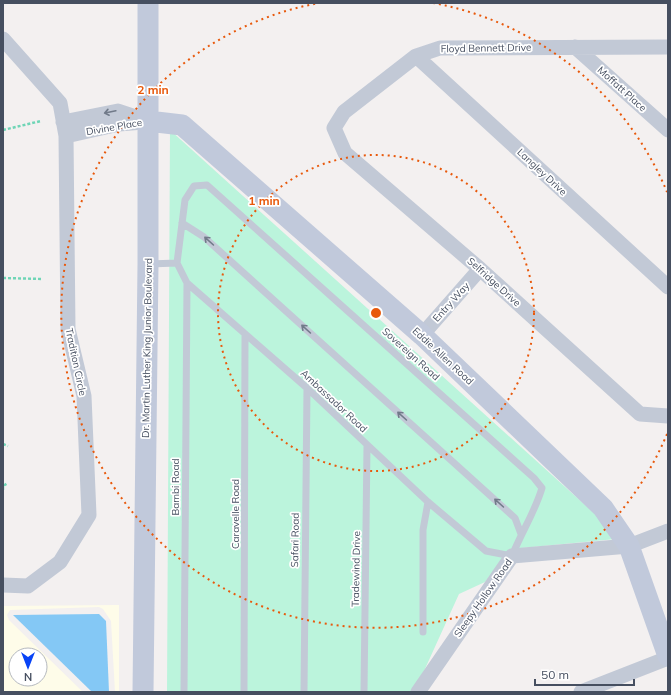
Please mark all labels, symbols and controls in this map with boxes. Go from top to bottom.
street label: Floyd Bennett Drive [441,41,531,55]
street label: Moffatt Place [595,64,649,114]
text: 2 min [137,82,169,97]
one-way arrow [104,109,117,117]
street label: Divine Place [85,116,143,138]
street label: Langley Drive [514,146,570,198]
text: 1 min [248,193,280,208]
one-way arrow [204,237,214,246]
street label: Selfridge Drive [464,255,524,309]
street label: Dr. Martin Luther King Junior Boulevard [139,258,155,438]
street label: Entry Way [430,279,473,325]
centre of rings [369,306,383,320]
one-way arrow [300,324,311,333]
street label: Eddie Allen Road [410,324,476,388]
street label: Sovereign Road [380,325,442,383]
street label: Tradition Circle [62,327,90,397]
street label: Ambassador Road [298,367,370,435]
one-way arrow [397,411,407,421]
street label: Bambi Road [169,458,182,516]
street label: Caravelle Road [229,479,242,549]
one-way arrow [494,499,504,508]
street label: Safari Road [288,513,302,567]
street label: Tradewind Drive [349,531,363,607]
street label: Sleepy Hollow Road [451,556,515,640]
north arrow [8,647,48,687]
scale bar [535,661,634,687]
text: 50 m [541,667,569,682]
text: N [24,670,32,684]

